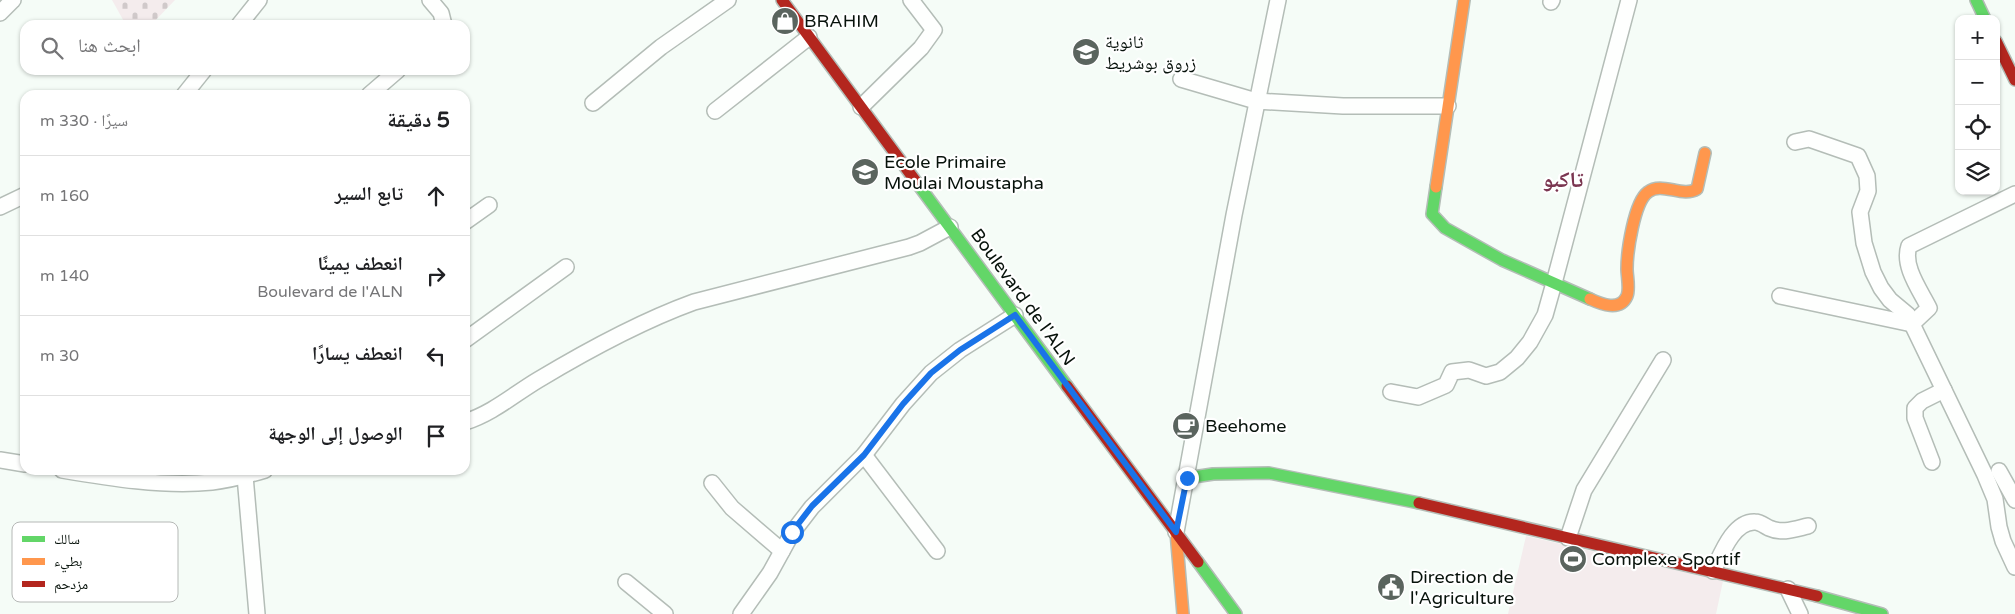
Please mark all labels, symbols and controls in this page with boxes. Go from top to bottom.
shop icon: BRAHIM [770,6,800,36]
place label: BRAHIM [804,10,879,32]
map controls [1955,15,2000,195]
button: + [1955,15,2000,60]
search box [20,20,470,75]
place label: ثانوية زروق بوشريط [1105,31,1196,74]
icon: search [38,34,66,62]
text: ابحث هنا [78,35,141,57]
school or university icon: ثانوية زروق بوشريط [1071,37,1101,67]
button: − [1955,60,2000,105]
button: locate [1955,105,2000,150]
text: 5 دقيقة [387,108,450,133]
text: سيرًا · 330 m [40,111,128,131]
button: layers [1955,150,2000,195]
place label: Ecole Primaire Moulai Moustapha [884,151,1044,194]
school or university icon: Ecole Primaire Moulai Moustapha [850,157,880,187]
district label: تاكبو [1543,167,1583,193]
icon: ahead [422,182,450,210]
text: تابع السير [335,183,403,205]
text: 160 m [40,186,89,206]
street label: Boulevard de l'ALN [966,224,1080,370]
text: انعطف يمينًا [317,253,403,275]
icon: right [422,262,450,290]
text: 140 m [40,266,89,286]
text: Boulevard de l'ALN [257,282,403,302]
icon: left [422,342,450,370]
text: انعطف يسارًا [312,343,403,365]
text: 30 m [40,346,79,366]
cafe icon: Beehome [1171,411,1201,441]
place label: Beehome [1205,415,1286,437]
icon: arrive [422,422,450,450]
text: الوصول إلى الوجهة [268,423,403,445]
route end [1176,467,1199,490]
route start [781,521,804,544]
legend [12,522,178,602]
text: سالك [54,531,80,548]
sports icon: Complexe Sportif [1558,544,1588,574]
place label: Complexe Sportif [1592,548,1740,570]
text: بطيء [54,553,83,573]
place label: Direction de l'Agriculture [1410,566,1514,609]
public building icon: Direction de l'Agriculture [1376,572,1406,602]
text: مزدحم [54,576,88,594]

